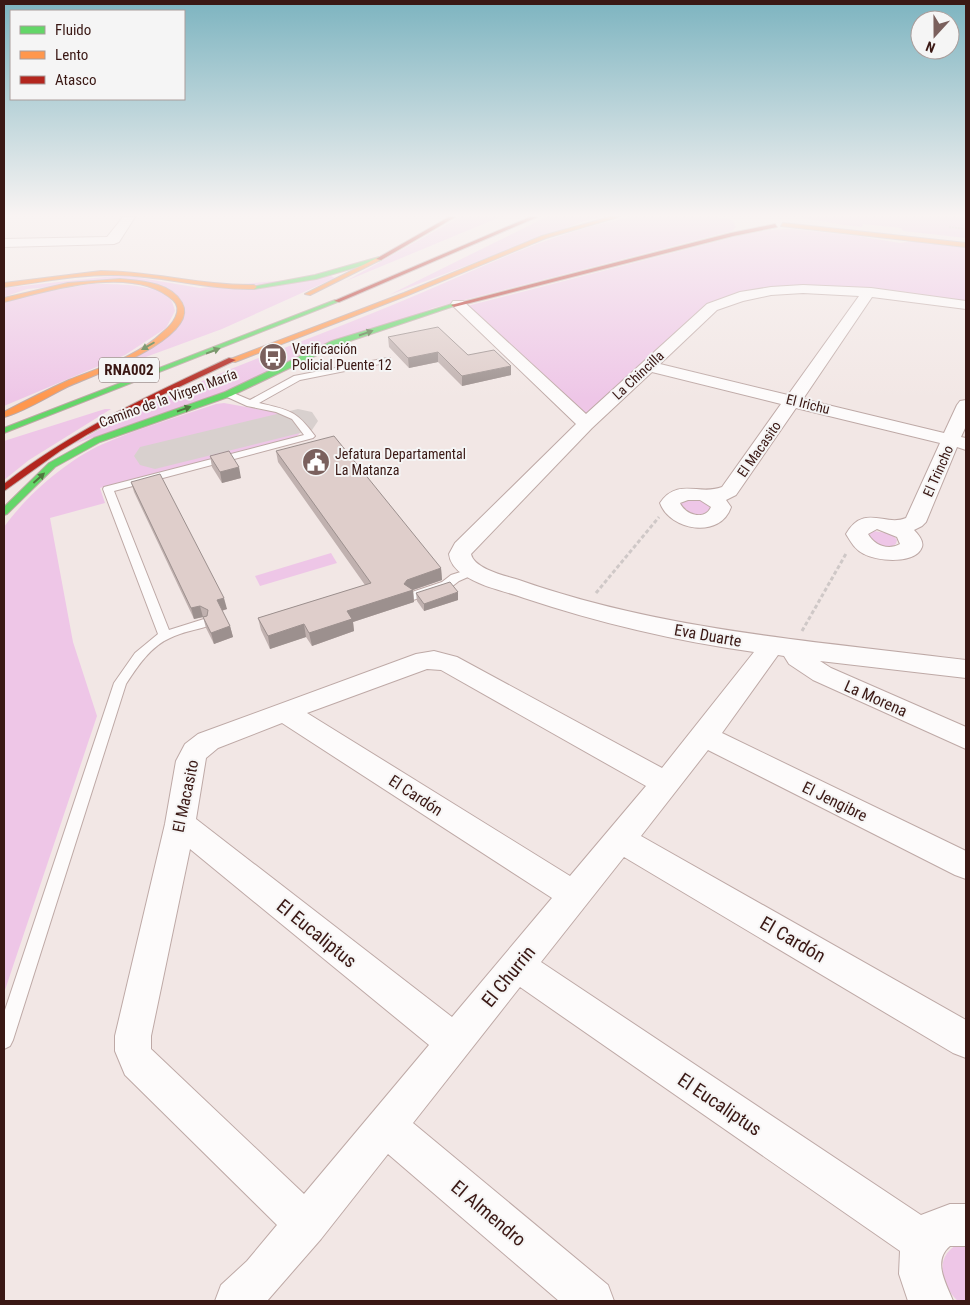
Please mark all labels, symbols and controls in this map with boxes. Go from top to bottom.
legend [10,10,185,100]
north arrow [910,10,960,60]
text: Fluido [55,21,91,39]
text: N [923,38,937,56]
text: Lento [55,46,88,64]
text: Atasco [55,71,96,89]
one-way arrow [359,328,374,336]
one-way arrow [141,341,154,350]
place label: Verificación Policial Puente 12 [292,341,392,373]
bus stop icon: Verificación Policial Puente 12 [258,342,288,372]
one-way arrow [205,347,220,354]
street label: La Chincilla [609,347,667,403]
road number: RNA002 [99,358,159,382]
street label: Camino de la Virgen María [97,366,239,430]
street label: El Irichu [785,391,831,417]
one-way arrow [177,405,192,413]
street label: El Macasito [734,418,784,480]
street label: El Trincho [920,443,956,499]
place label: Jefatura Departamental La Matanza [335,446,466,478]
public building icon: Jefatura Departamental La Matanza [301,447,331,477]
one-way arrow [32,472,45,483]
street label: Eva Duarte [673,620,743,651]
street label: La Morena [841,676,910,721]
street label: El Macasito [169,758,202,834]
street label: El Cardón [385,771,446,820]
street label: El Jengibre [799,778,870,825]
street label: El Eucaliptus [272,894,361,973]
street label: El Cardón [756,912,830,967]
street label: El Churrin [477,941,540,1012]
street label: El Eucaliptus [673,1068,766,1141]
street label: El Almendro [447,1175,531,1251]

